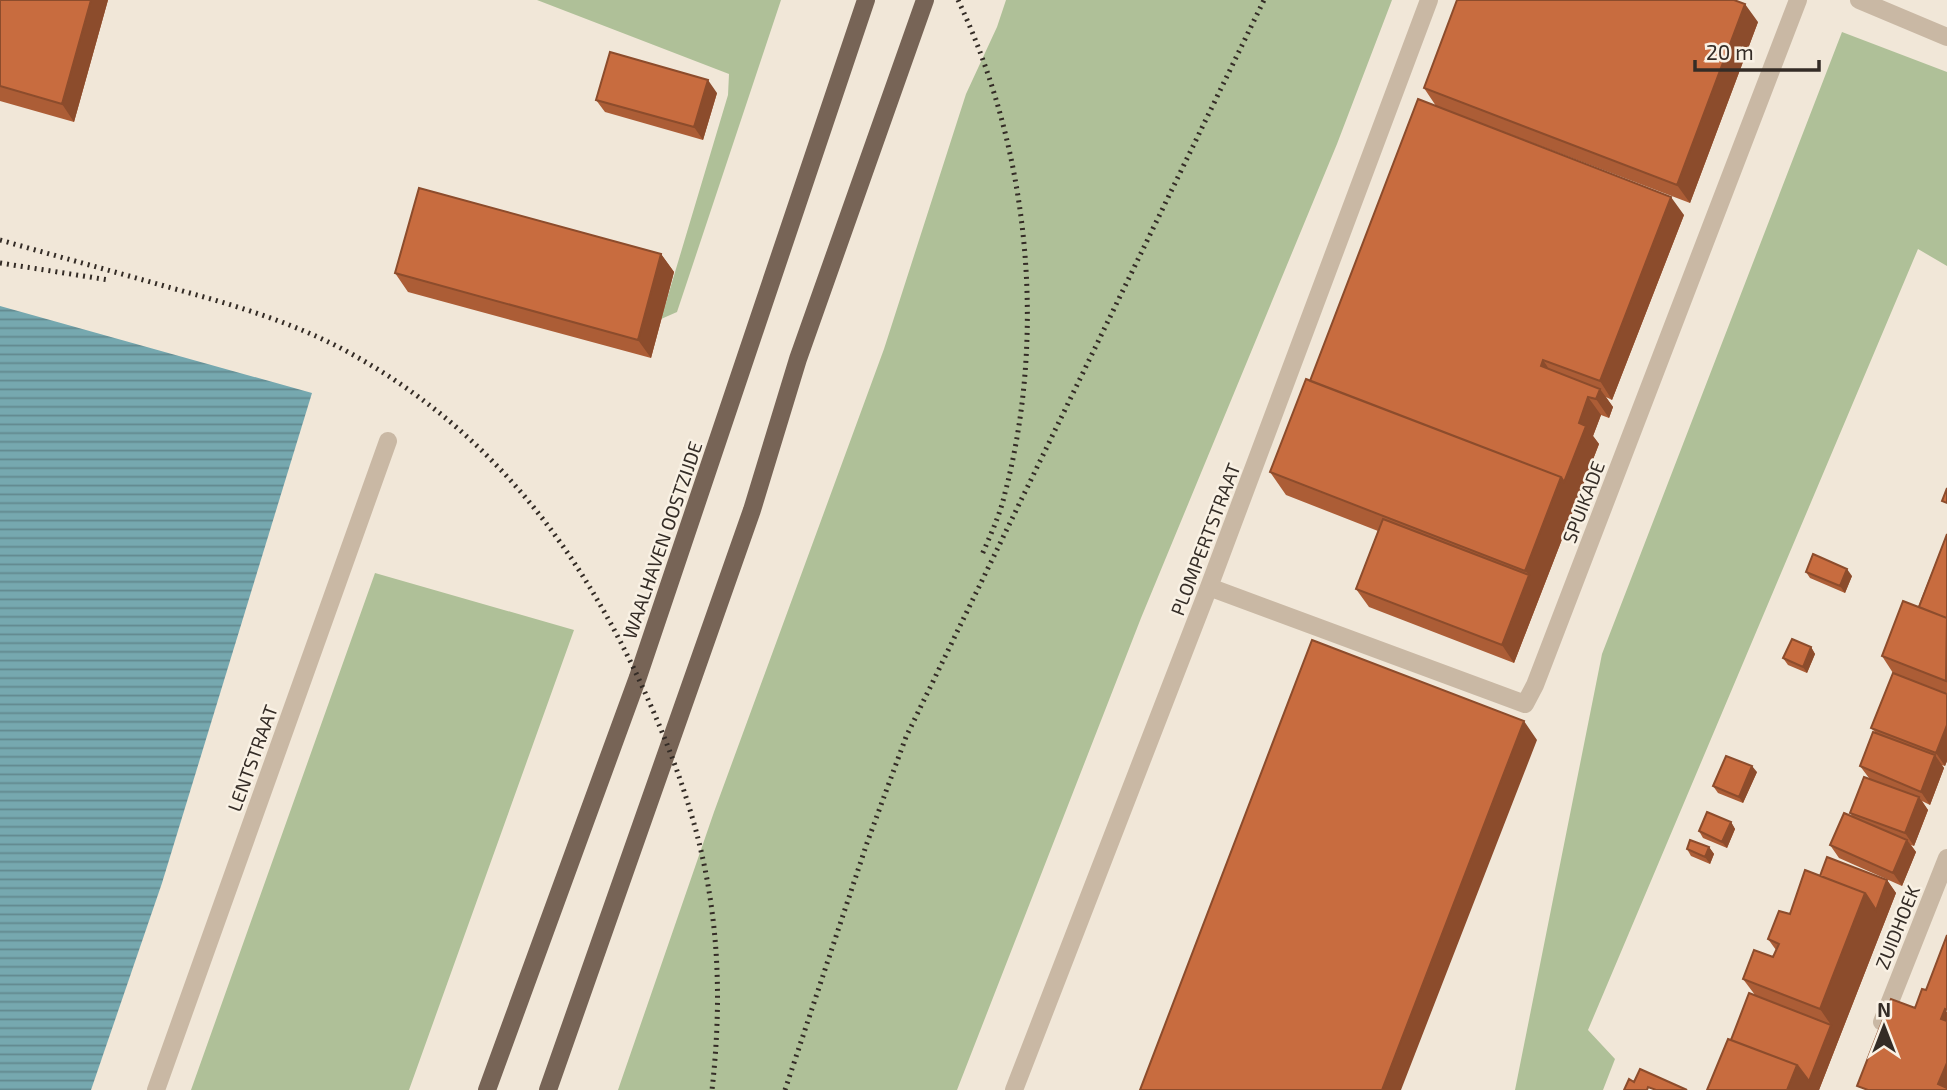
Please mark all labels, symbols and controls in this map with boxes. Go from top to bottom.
scale bar [1695,28,1819,72]
text: 20 m [1706,39,1754,64]
street label: WAALHAVEN OOSTZIJDE [617,438,707,642]
street label: SPUIKADE [1557,458,1609,546]
street label: PLOMPERTSTRAAT [1165,460,1245,618]
street label: LENTSTRAAT [222,702,282,814]
street label: ZUIDHOEK [1870,882,1924,972]
north arrow [1849,992,1919,1062]
text: N [1877,998,1891,1021]

